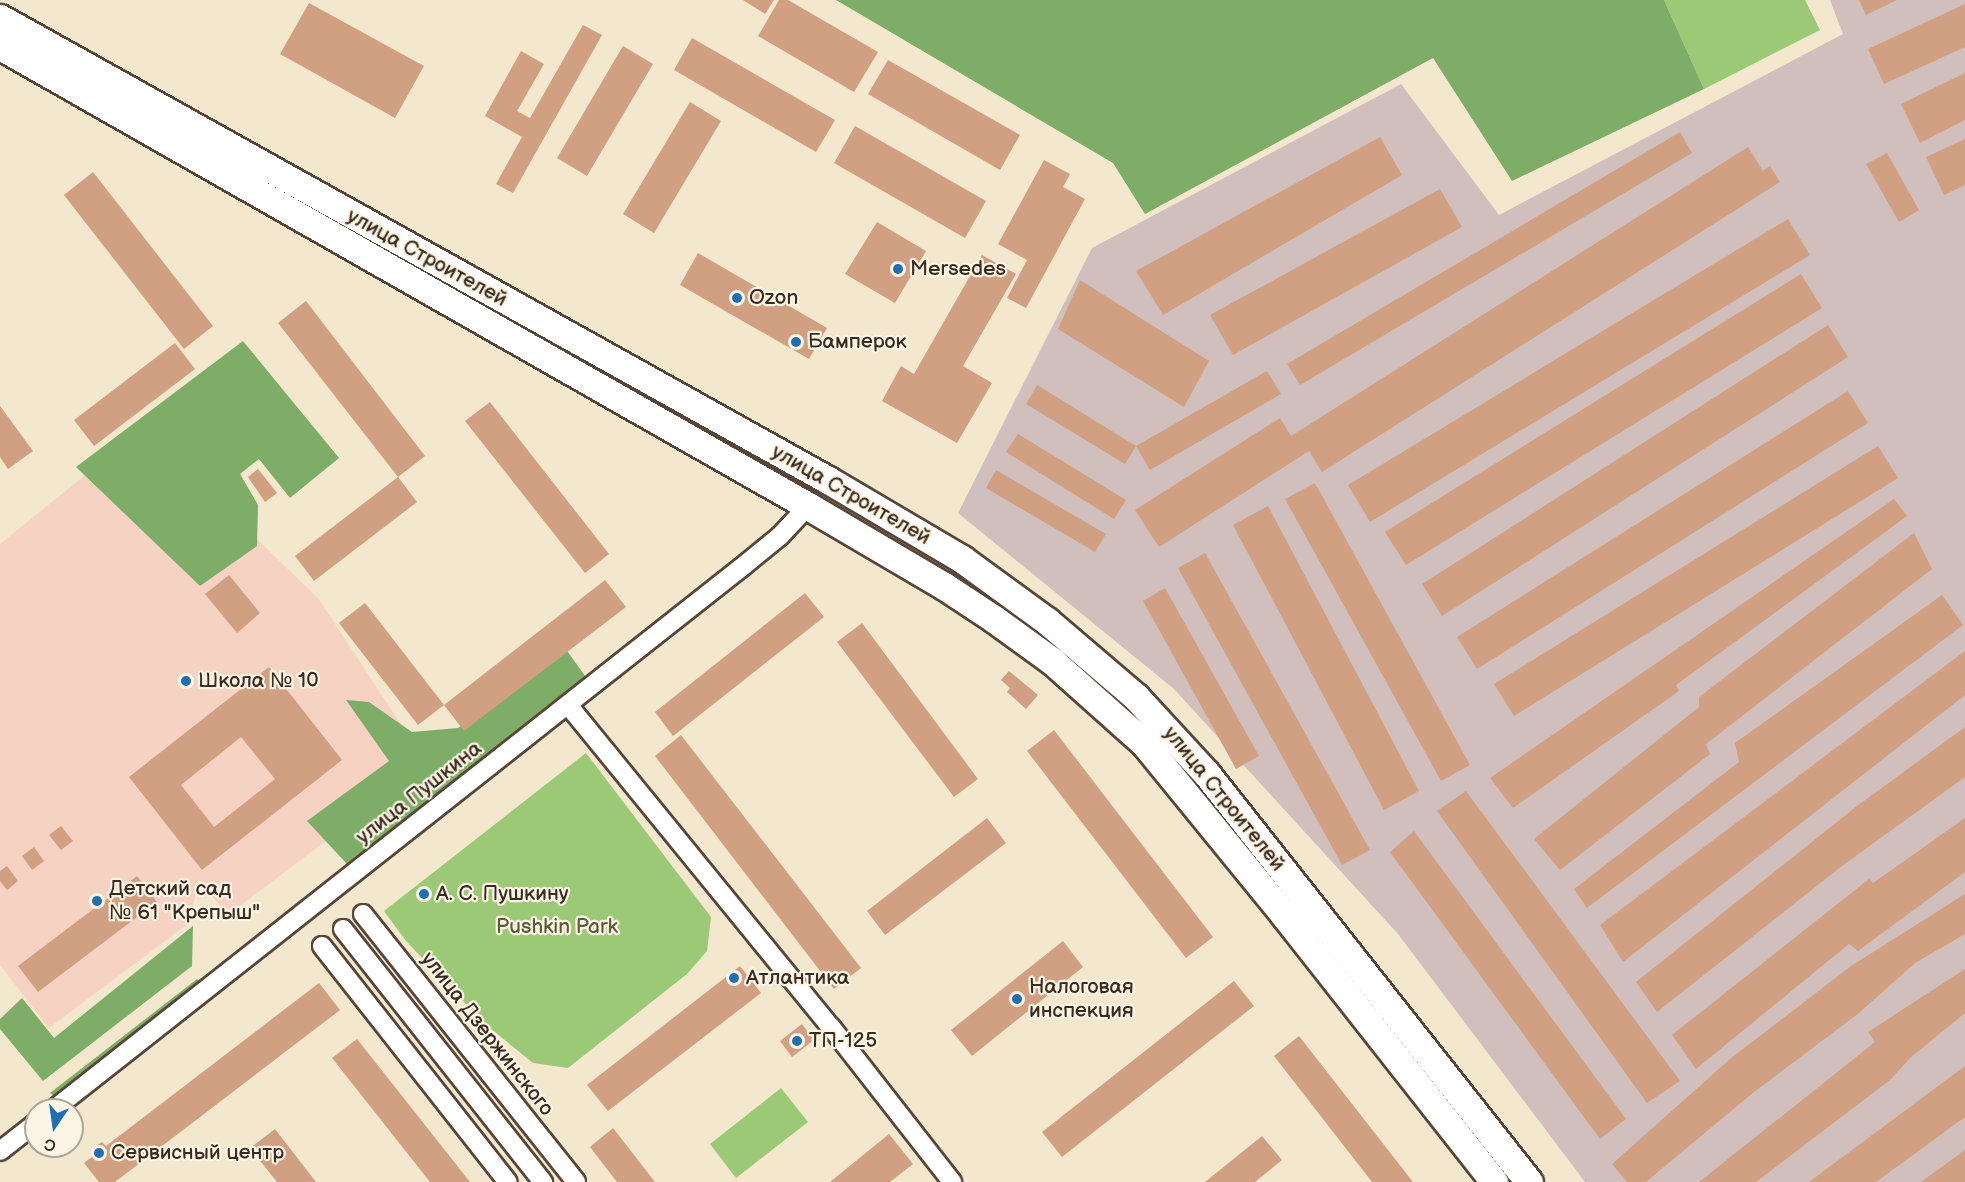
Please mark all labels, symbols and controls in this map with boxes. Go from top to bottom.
street label: улица Строителей [342,204,512,312]
place label: Mersedes [910,256,1006,282]
marker: Mersedes [891,262,905,276]
place label: Ozon [749,285,798,311]
marker: Ozon [730,291,744,305]
place label: Бамперок [808,329,907,355]
marker: Бамперок [789,335,803,349]
street label: улица Строителей [767,439,935,551]
place label: Школа № 10 [198,668,319,694]
marker: Школа № 10 [179,674,193,688]
street label: улица Строителей [1158,721,1290,877]
street label: улица Пушкина [351,736,487,850]
place label: Детский сад № 61 "Крепыш" [109,876,260,926]
place label: А. С. Пушкину [436,881,569,907]
marker: А. С. Пушкину [417,887,431,901]
marker: Детский сад № 61 "Крепыш" [90,894,104,908]
park label: Pushkin Park [496,914,618,940]
street label: улица Дзержинского [415,947,559,1121]
place label: Атлантика [746,965,849,991]
marker: Атлантика [727,971,741,985]
place label: Налоговая инспекция [1029,974,1134,1024]
marker: Налоговая инспекция [1010,992,1024,1006]
place label: ТП-125 [809,1028,877,1054]
marker: ТП-125 [790,1034,804,1048]
north arrow [24,1098,84,1158]
text: С [43,1134,58,1155]
place label: Сервисный центр [111,1140,284,1166]
marker: Сервисный центр [92,1146,106,1160]

